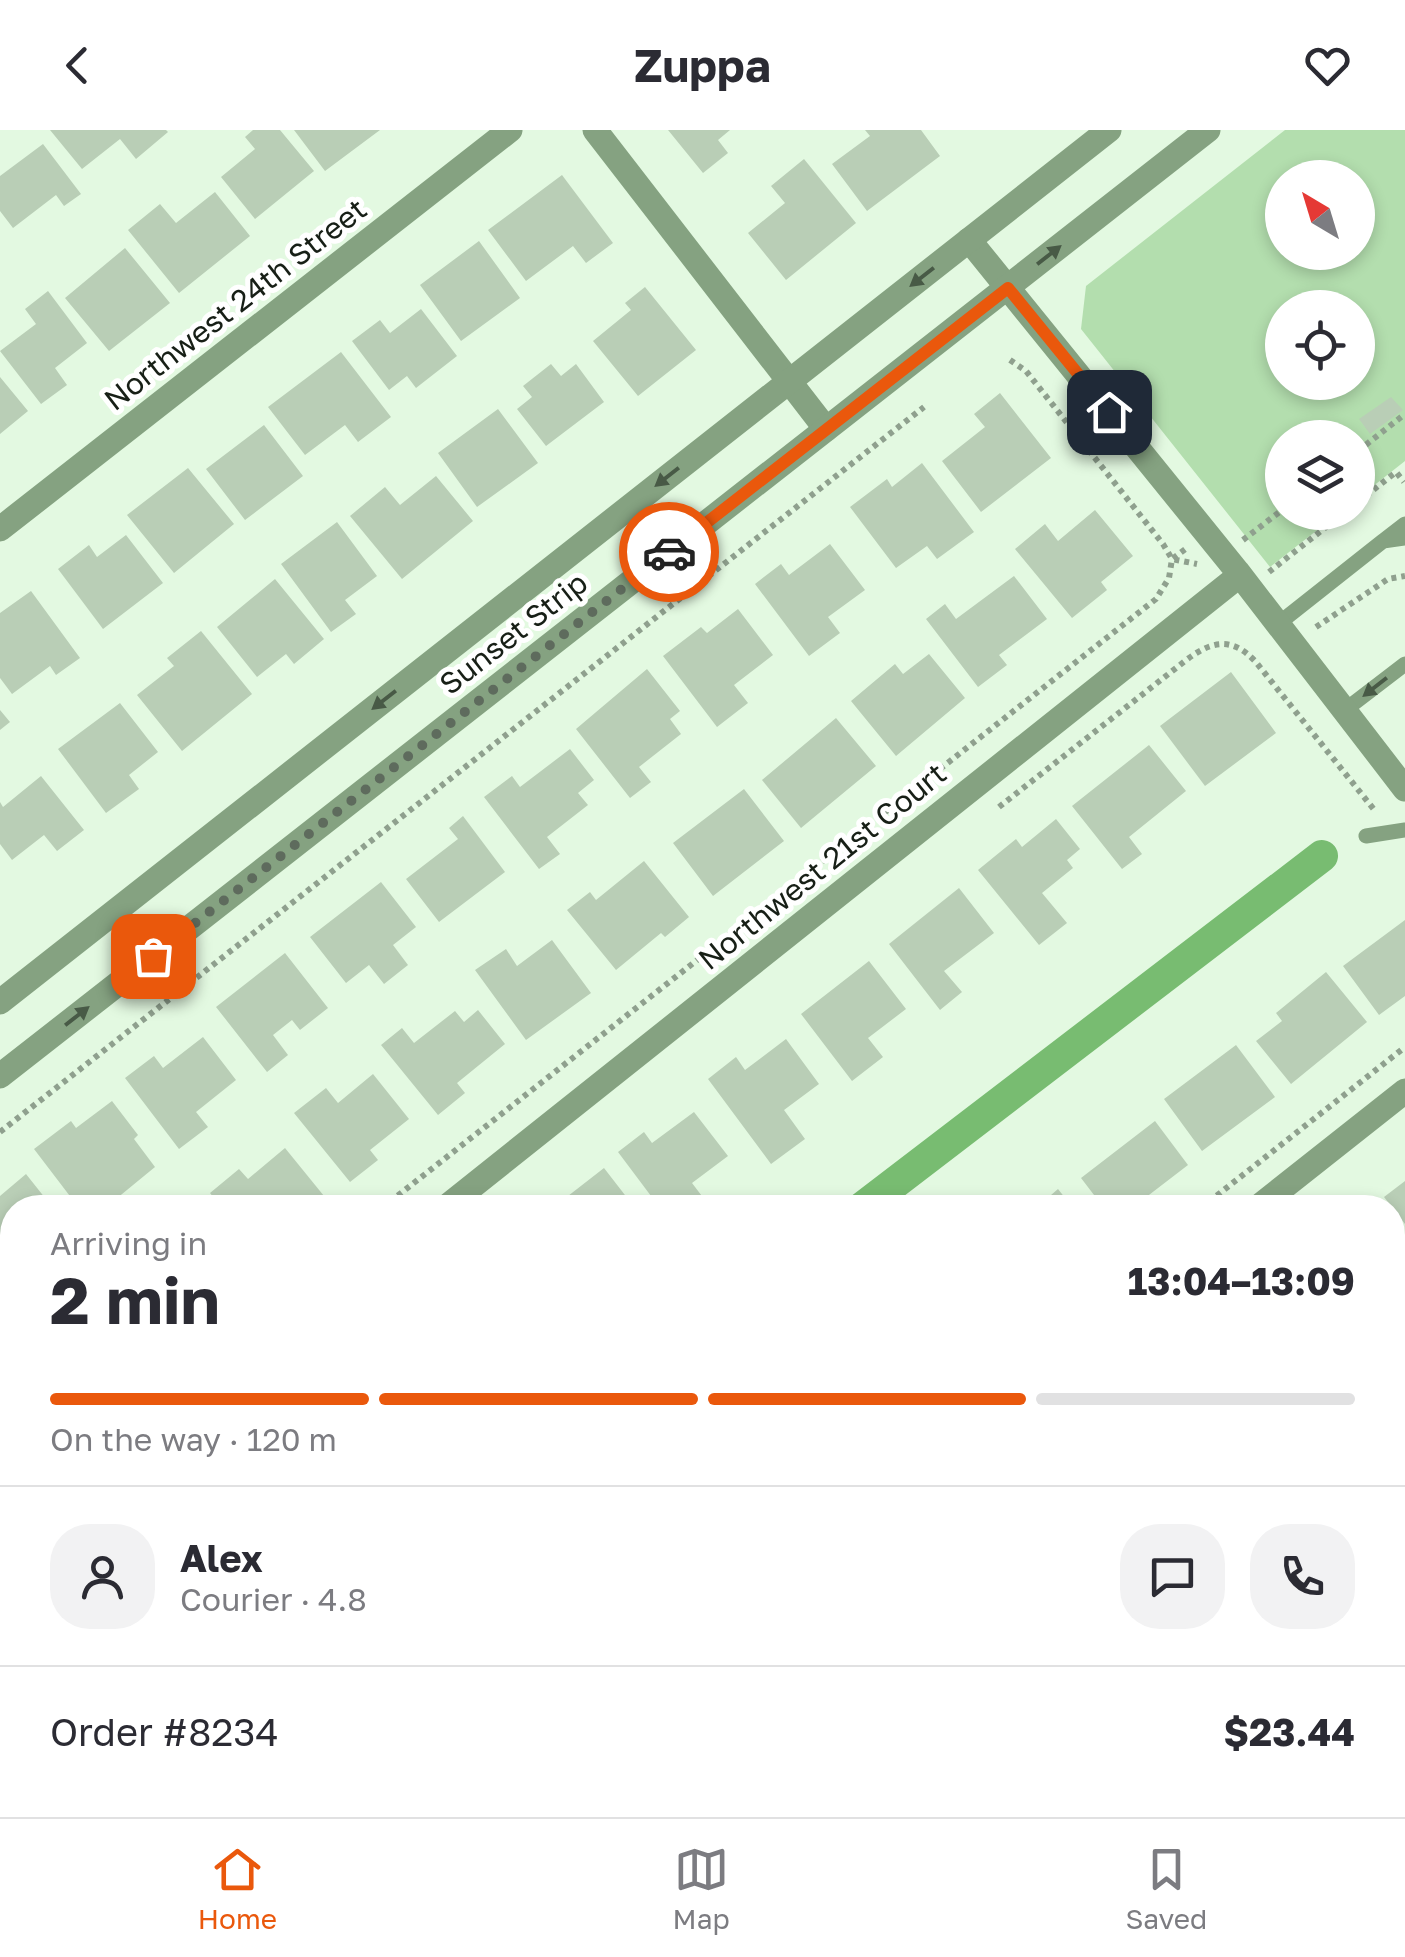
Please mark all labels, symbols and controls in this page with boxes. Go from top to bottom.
icon: back [50,38,105,93]
text: Zuppa [634,38,771,92]
icon: heart [1300,38,1355,93]
north arrow [1265,160,1375,270]
map controls [1265,160,1375,530]
street label: Northwest 24th Street [97,191,373,417]
one-way arrow [1037,245,1062,266]
one-way arrow [909,266,935,286]
button: locate [1265,290,1375,400]
pin [1067,370,1152,455]
icon: home [1082,385,1137,440]
button: layers [1265,420,1375,530]
one-way arrow [654,467,680,488]
courier [619,502,719,602]
icon: car [642,525,697,580]
street label: Sunset Strip [432,564,594,702]
one-way arrow [1362,676,1388,697]
one-way arrow [371,689,397,710]
street label: Northwest 21st Court [691,755,953,977]
pin [111,914,196,999]
icon: bag [126,929,181,984]
one-way arrow [64,1006,90,1027]
text: Arriving in [50,1224,207,1262]
text: 13:04–13:09 [1128,1258,1355,1303]
text: 2 min [50,1260,220,1338]
text: On the way · 120 m [50,1420,337,1458]
button: person [50,1524,155,1629]
button: chat [1120,1524,1225,1629]
button: phone [1250,1524,1355,1629]
text: Alex [180,1535,263,1580]
text: Courier · 4.8 [180,1580,367,1618]
text: Order #8234 [50,1709,279,1754]
text: $23.44 [1224,1709,1355,1754]
tab: Home [198,1842,277,1935]
tab: Map [673,1842,730,1935]
tab: Saved [1125,1842,1207,1935]

